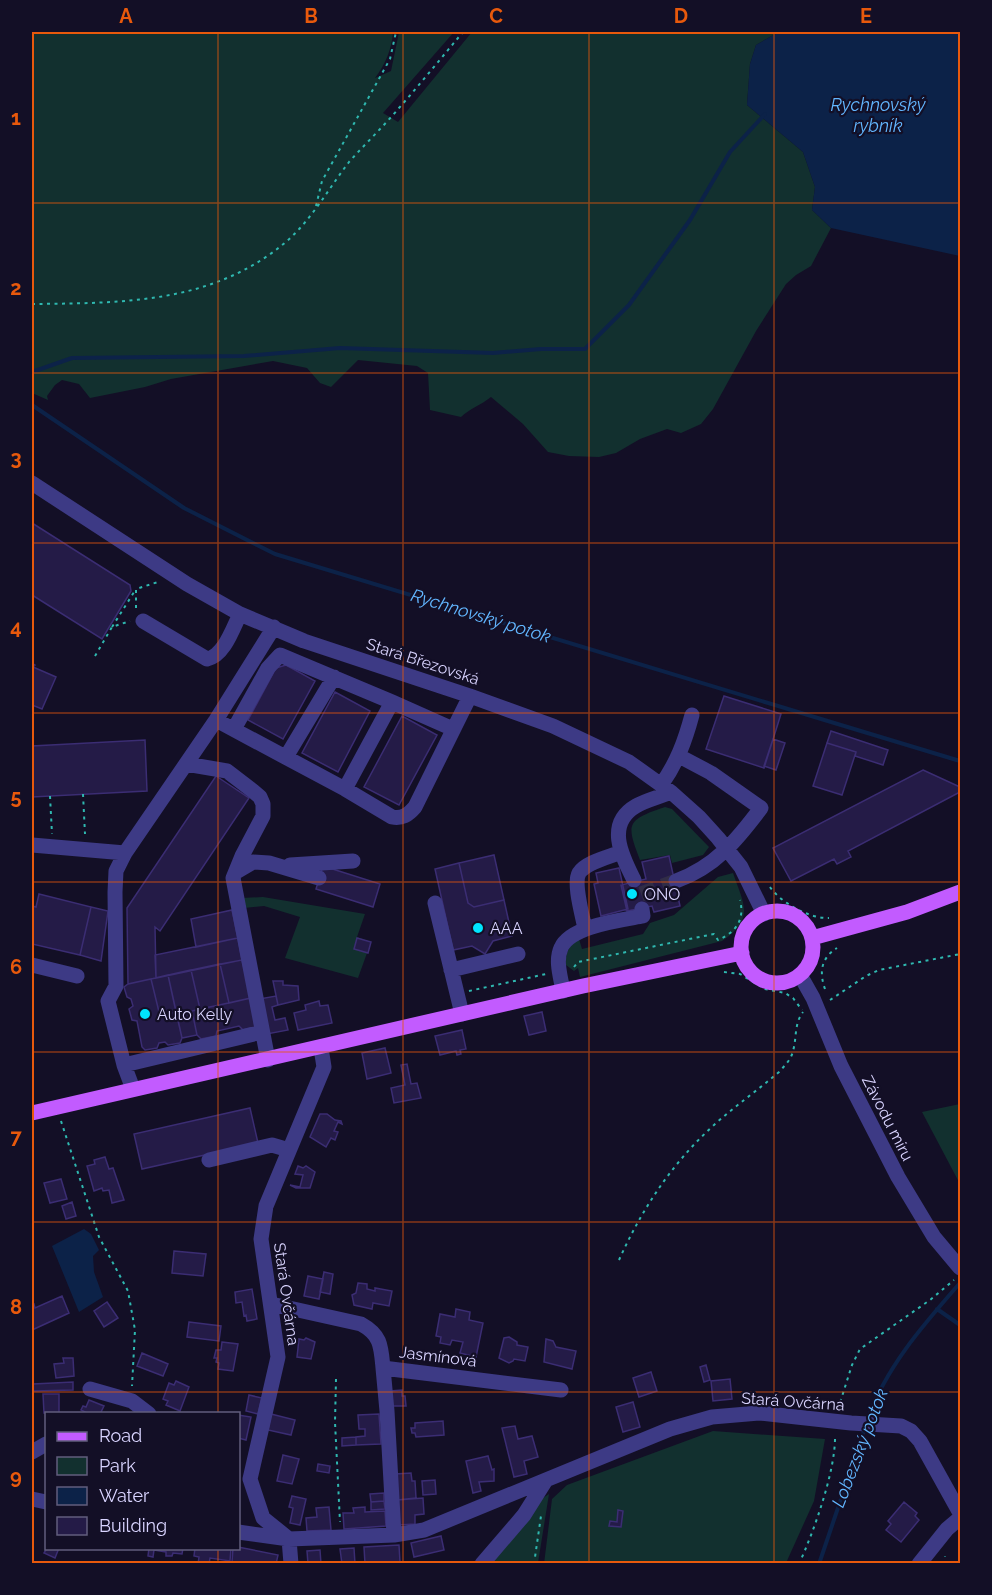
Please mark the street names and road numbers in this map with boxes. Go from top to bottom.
street label: Stará Březovská [364,634,482,689]
street label: Závodu míru [858,1072,917,1164]
street label: Stará Ovčárna [270,1242,303,1347]
street label: Jasmínová [398,1342,478,1371]
street label: Stará Ovčárna [741,1388,845,1415]

